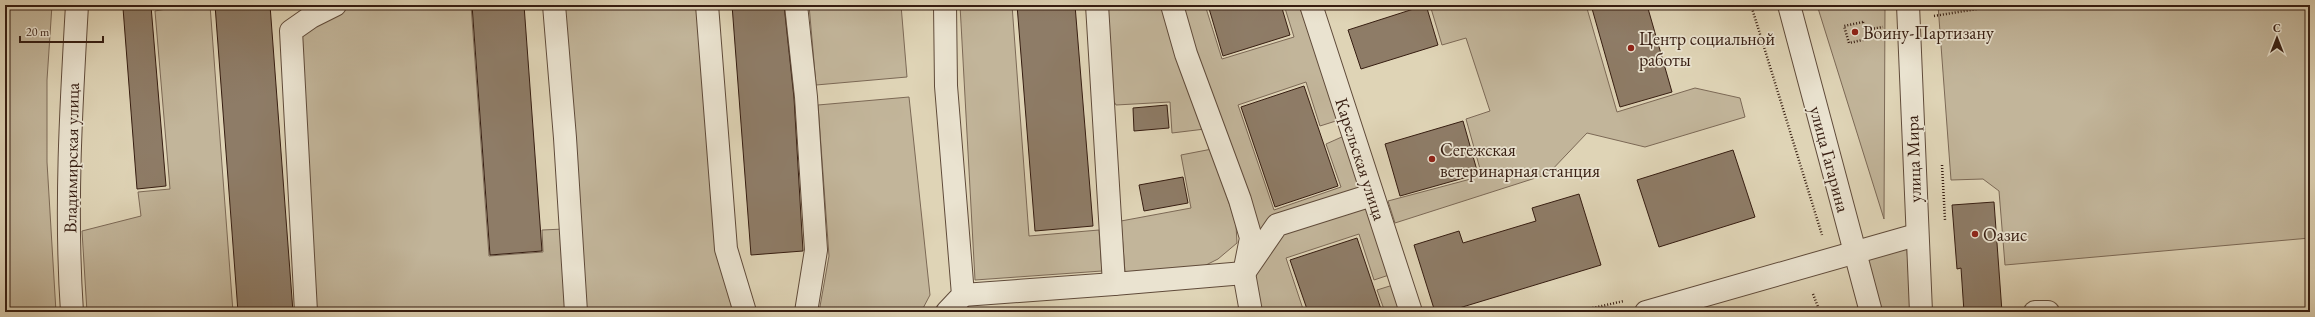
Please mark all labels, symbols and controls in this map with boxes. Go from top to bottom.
scale bar [20,18,103,44]
north arrow [2257,18,2297,58]
place label: Воину-Партизану [1863,21,1994,44]
text: С [2273,21,2281,35]
text: 20 m [26,24,50,40]
place label: Центр социальной работы [1639,27,1775,71]
marker: Воину-Партизану [1850,27,1860,37]
marker: Центр социальной работы [1626,43,1636,53]
street label: Владимирская улица [58,82,84,233]
street label: Карельская улица [1330,95,1392,224]
street label: улица Гагарина [1805,103,1855,215]
street label: улица Мира [1900,114,1926,203]
place label: Сегежская ветеринарная станция [1440,138,1600,182]
marker: Сегежская ветеринарная станция [1427,154,1437,164]
place label: Оазис [1983,223,2027,246]
marker: Оазис [1970,229,1980,239]

